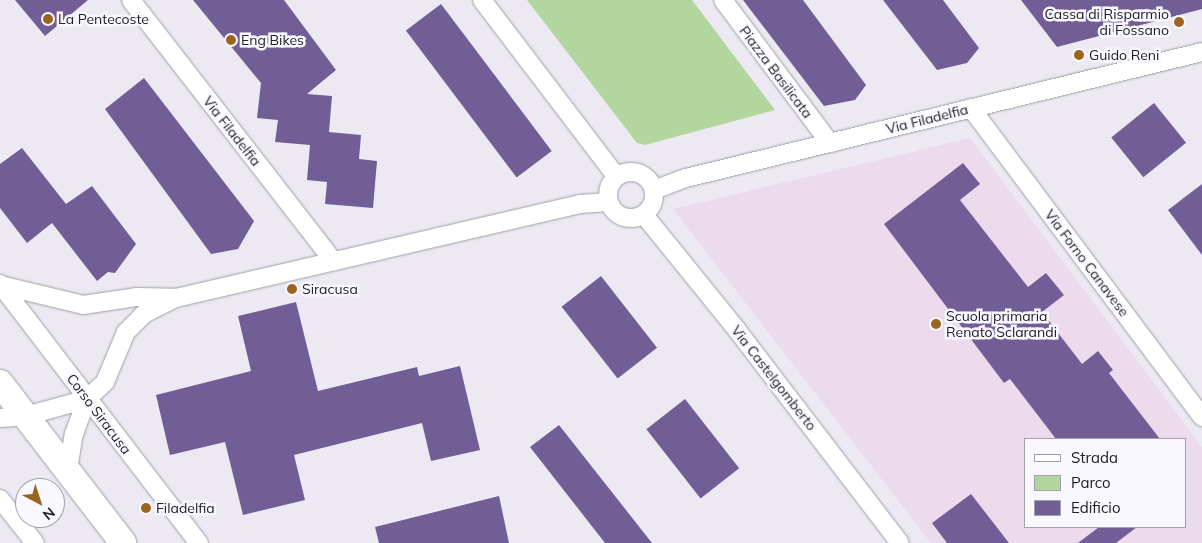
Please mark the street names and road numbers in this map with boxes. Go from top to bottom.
street label: Piazza Basilicata [736,23,816,121]
street label: Via Filadelfia [200,93,264,169]
street label: Via Filadelfia [884,101,970,137]
street label: Via Forno Canavese [1041,206,1133,320]
street label: Via Castelgomberto [728,322,820,434]
street label: Corso Siracusa [63,370,135,458]

